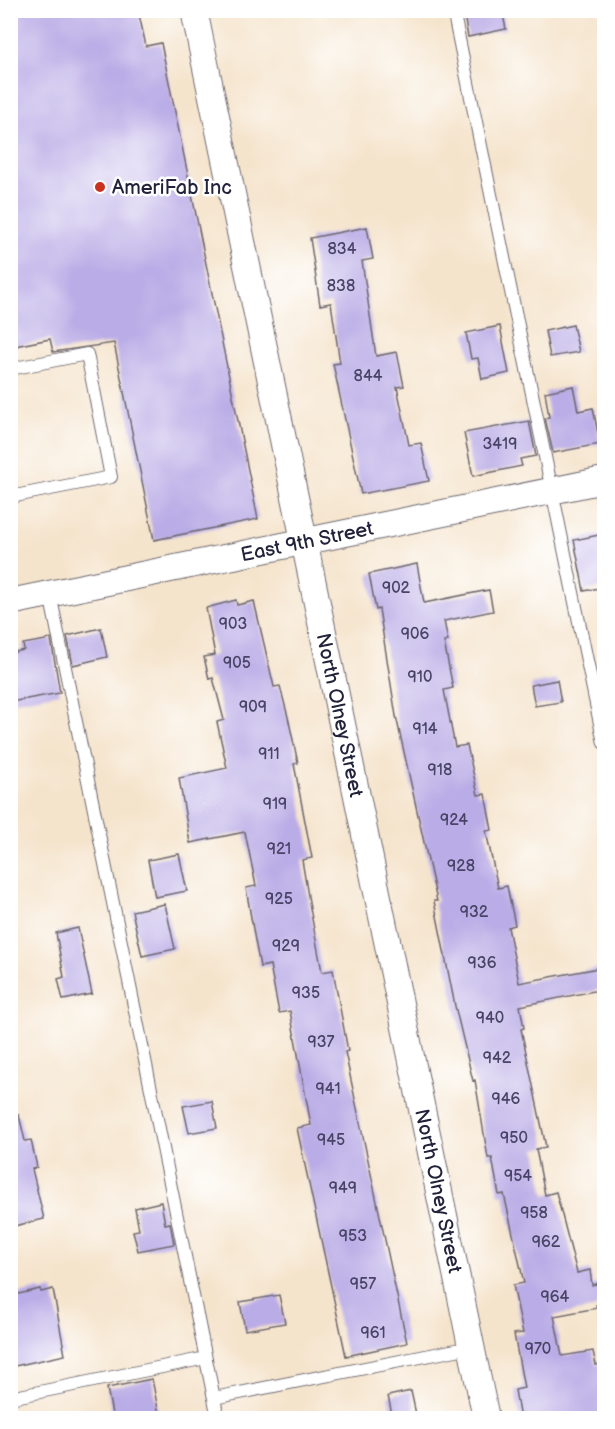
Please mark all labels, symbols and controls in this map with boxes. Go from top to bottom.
place label: AmeriFab Inc [112,176,232,200]
marker: AmeriFab Inc [93,180,107,194]
house number: 834 [328,240,357,259]
house number: 838 [327,277,355,296]
house number: 844 [354,367,383,386]
house number: 3419 [482,435,518,454]
street label: East 9th Street [239,517,375,567]
house number: 902 [382,579,411,598]
house number: 903 [219,615,247,634]
house number: 906 [401,625,429,644]
street label: North Olney Street [311,631,368,799]
house number: 905 [223,654,251,673]
house number: 910 [408,668,432,687]
house number: 909 [239,698,267,717]
house number: 914 [412,720,438,739]
house number: 911 [258,745,280,764]
house number: 918 [428,761,452,780]
house number: 919 [263,795,287,814]
house number: 924 [440,811,468,830]
house number: 921 [267,840,291,859]
house number: 928 [447,857,475,876]
house number: 925 [265,890,293,909]
house number: 932 [460,903,489,922]
house number: 929 [272,937,300,956]
house number: 936 [468,954,497,973]
house number: 935 [292,984,320,1003]
house number: 940 [476,1009,504,1028]
house number: 937 [308,1033,335,1052]
house number: 942 [483,1049,512,1068]
house number: 941 [315,1080,341,1099]
house number: 946 [492,1090,521,1109]
street label: North Olney Street [409,1107,467,1275]
house number: 950 [500,1129,528,1148]
house number: 945 [317,1131,345,1150]
house number: 954 [504,1167,532,1186]
house number: 949 [329,1179,357,1198]
house number: 958 [520,1204,548,1223]
house number: 953 [339,1227,367,1246]
house number: 962 [532,1233,561,1252]
house number: 957 [350,1275,376,1294]
house number: 964 [541,1288,570,1307]
house number: 961 [360,1324,386,1343]
house number: 970 [525,1340,551,1359]

